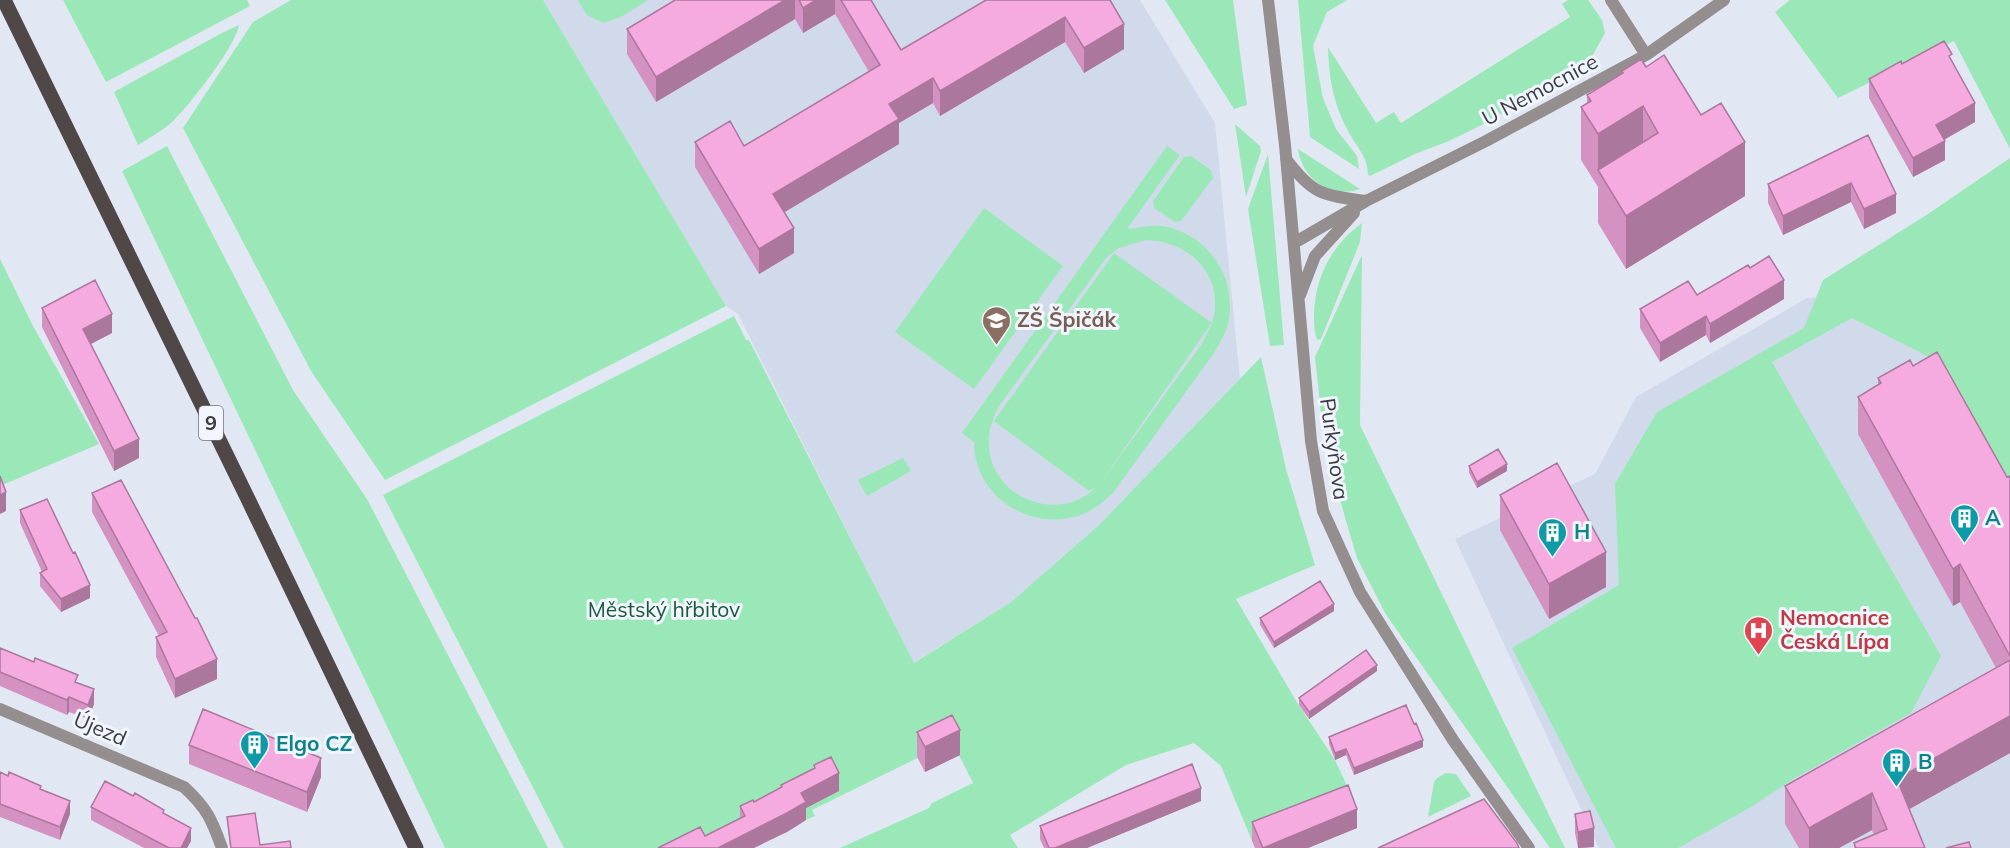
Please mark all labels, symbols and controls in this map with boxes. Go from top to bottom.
street label: U Nemocnice [1477,48,1602,131]
school or university icon: ZŠ Špičák [980,304,1012,346]
place label: ZŠ Špičák [1017,306,1117,332]
street label: Purkyňova [1315,396,1355,501]
road number: 9 [199,406,223,440]
building icon: A [1948,502,1980,544]
place label: A [1985,504,2001,530]
building icon: H [1537,516,1569,558]
place label: H [1574,518,1590,544]
park label: Městský hřbitov [588,596,740,622]
place label: Nemocnice Česká Lípa [1780,604,1889,654]
hospital icon: Nemocnice Česká Lípa [1743,614,1775,656]
street label: Újezd [70,705,131,751]
building icon: Elgo CZ [239,728,271,770]
place label: Elgo CZ [276,730,352,756]
building icon: B [1881,746,1913,788]
place label: B [1918,748,1933,774]

